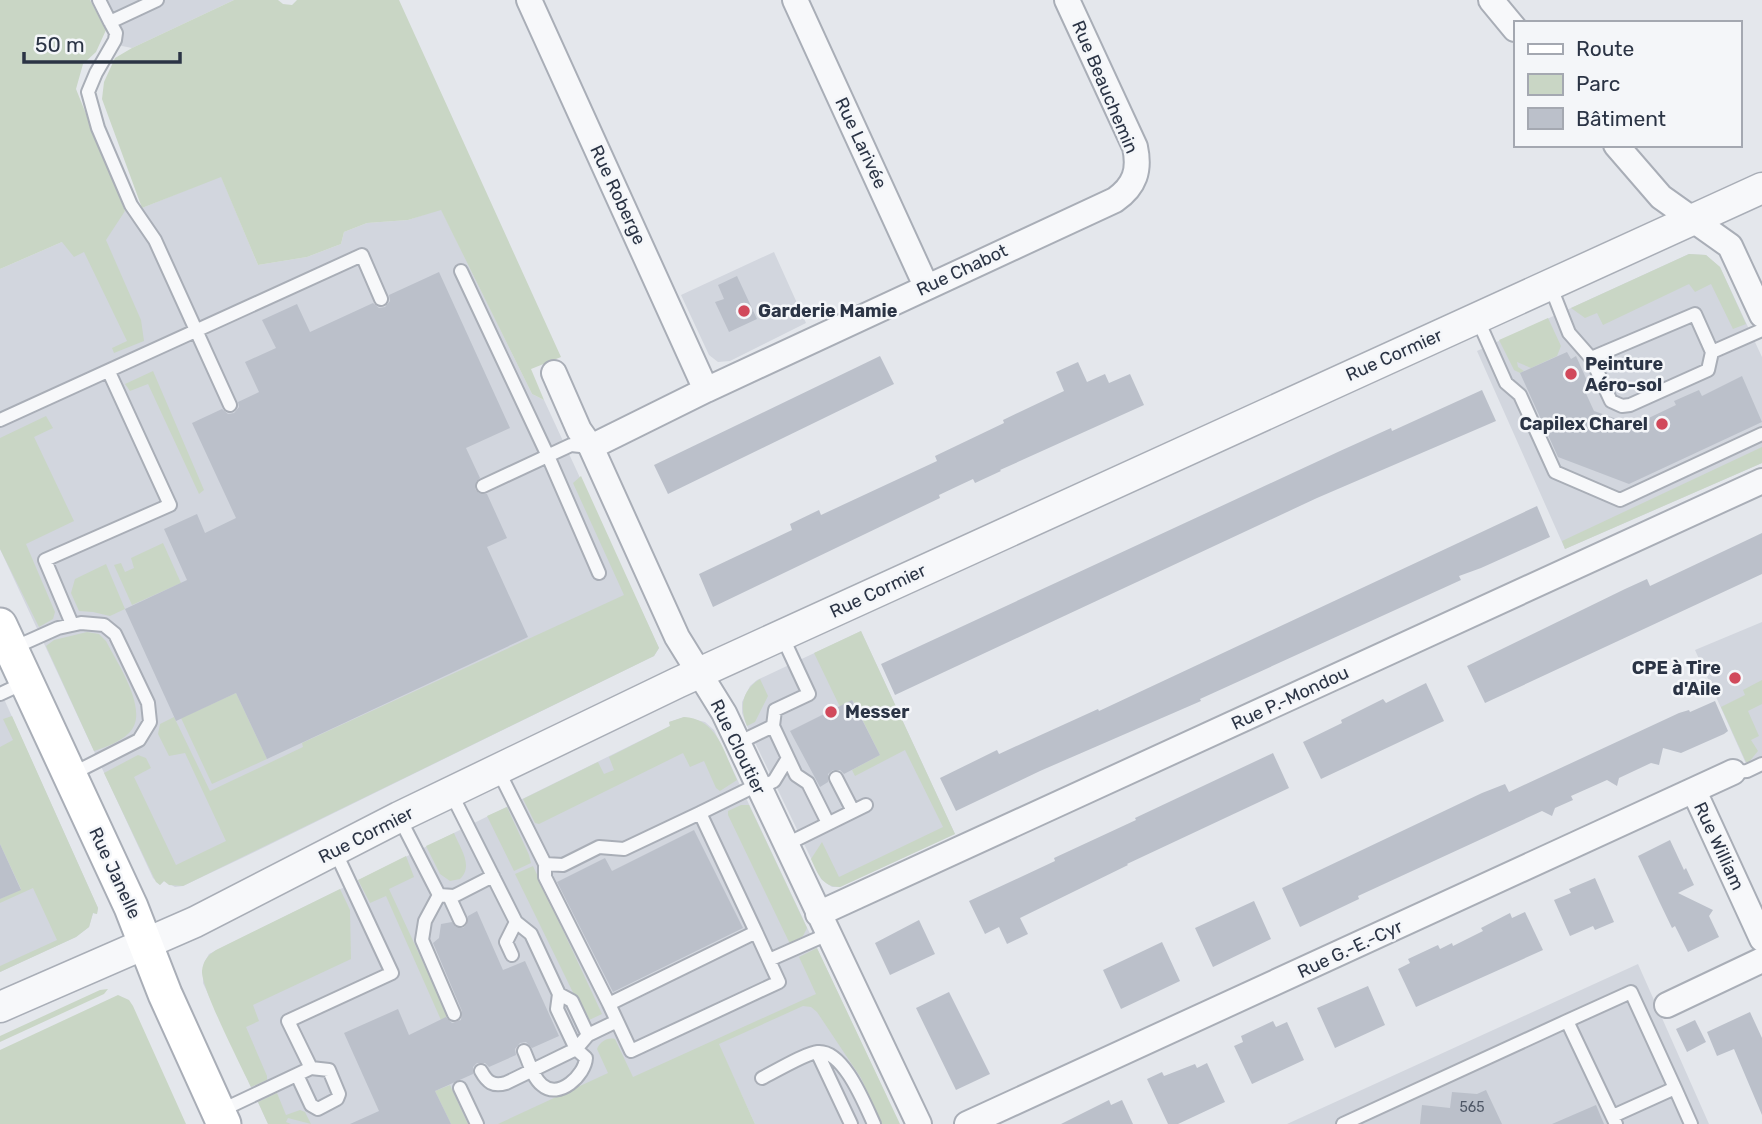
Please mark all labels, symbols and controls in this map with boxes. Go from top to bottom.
street label: Rue Beauchemin [1067,17,1143,157]
scale bar [24,21,180,65]
legend [1514,21,1741,147]
text: 50 m [35,32,85,57]
text: Route [1576,36,1634,61]
text: Parc [1576,71,1620,96]
street label: Rue Larivée [830,94,892,192]
text: Bâtiment [1576,106,1666,131]
street label: Rue Roberge [585,142,651,248]
street label: Rue Chabot [913,239,1011,301]
place label: Garderie Mamie [758,300,898,322]
marker: Garderie Mamie [736,303,752,319]
street label: Rue Cormier [1342,324,1446,386]
place label: Peinture Aéro-sol [1585,353,1663,396]
marker: Peinture Aéro-sol [1563,366,1579,382]
place label: Capilex Charel [1519,413,1648,435]
marker: Capilex Charel [1654,416,1670,432]
street label: Rue Cormier [826,559,930,623]
place label: CPE à Tire d'Aile [1632,657,1721,700]
street label: Rue P.-Mondou [1228,661,1352,735]
marker: CPE à Tire d'Aile [1727,670,1743,686]
street label: Rue Cloutier [706,696,771,798]
place label: Messer [845,701,909,723]
marker: Messer [823,704,839,720]
street label: Rue William [1689,798,1749,894]
street label: Rue Cormier [315,802,417,868]
street label: Rue Janelle [84,824,146,922]
street label: Rue G.-E.-Cyr [1294,915,1406,983]
house number: 565 [1459,1099,1485,1116]

